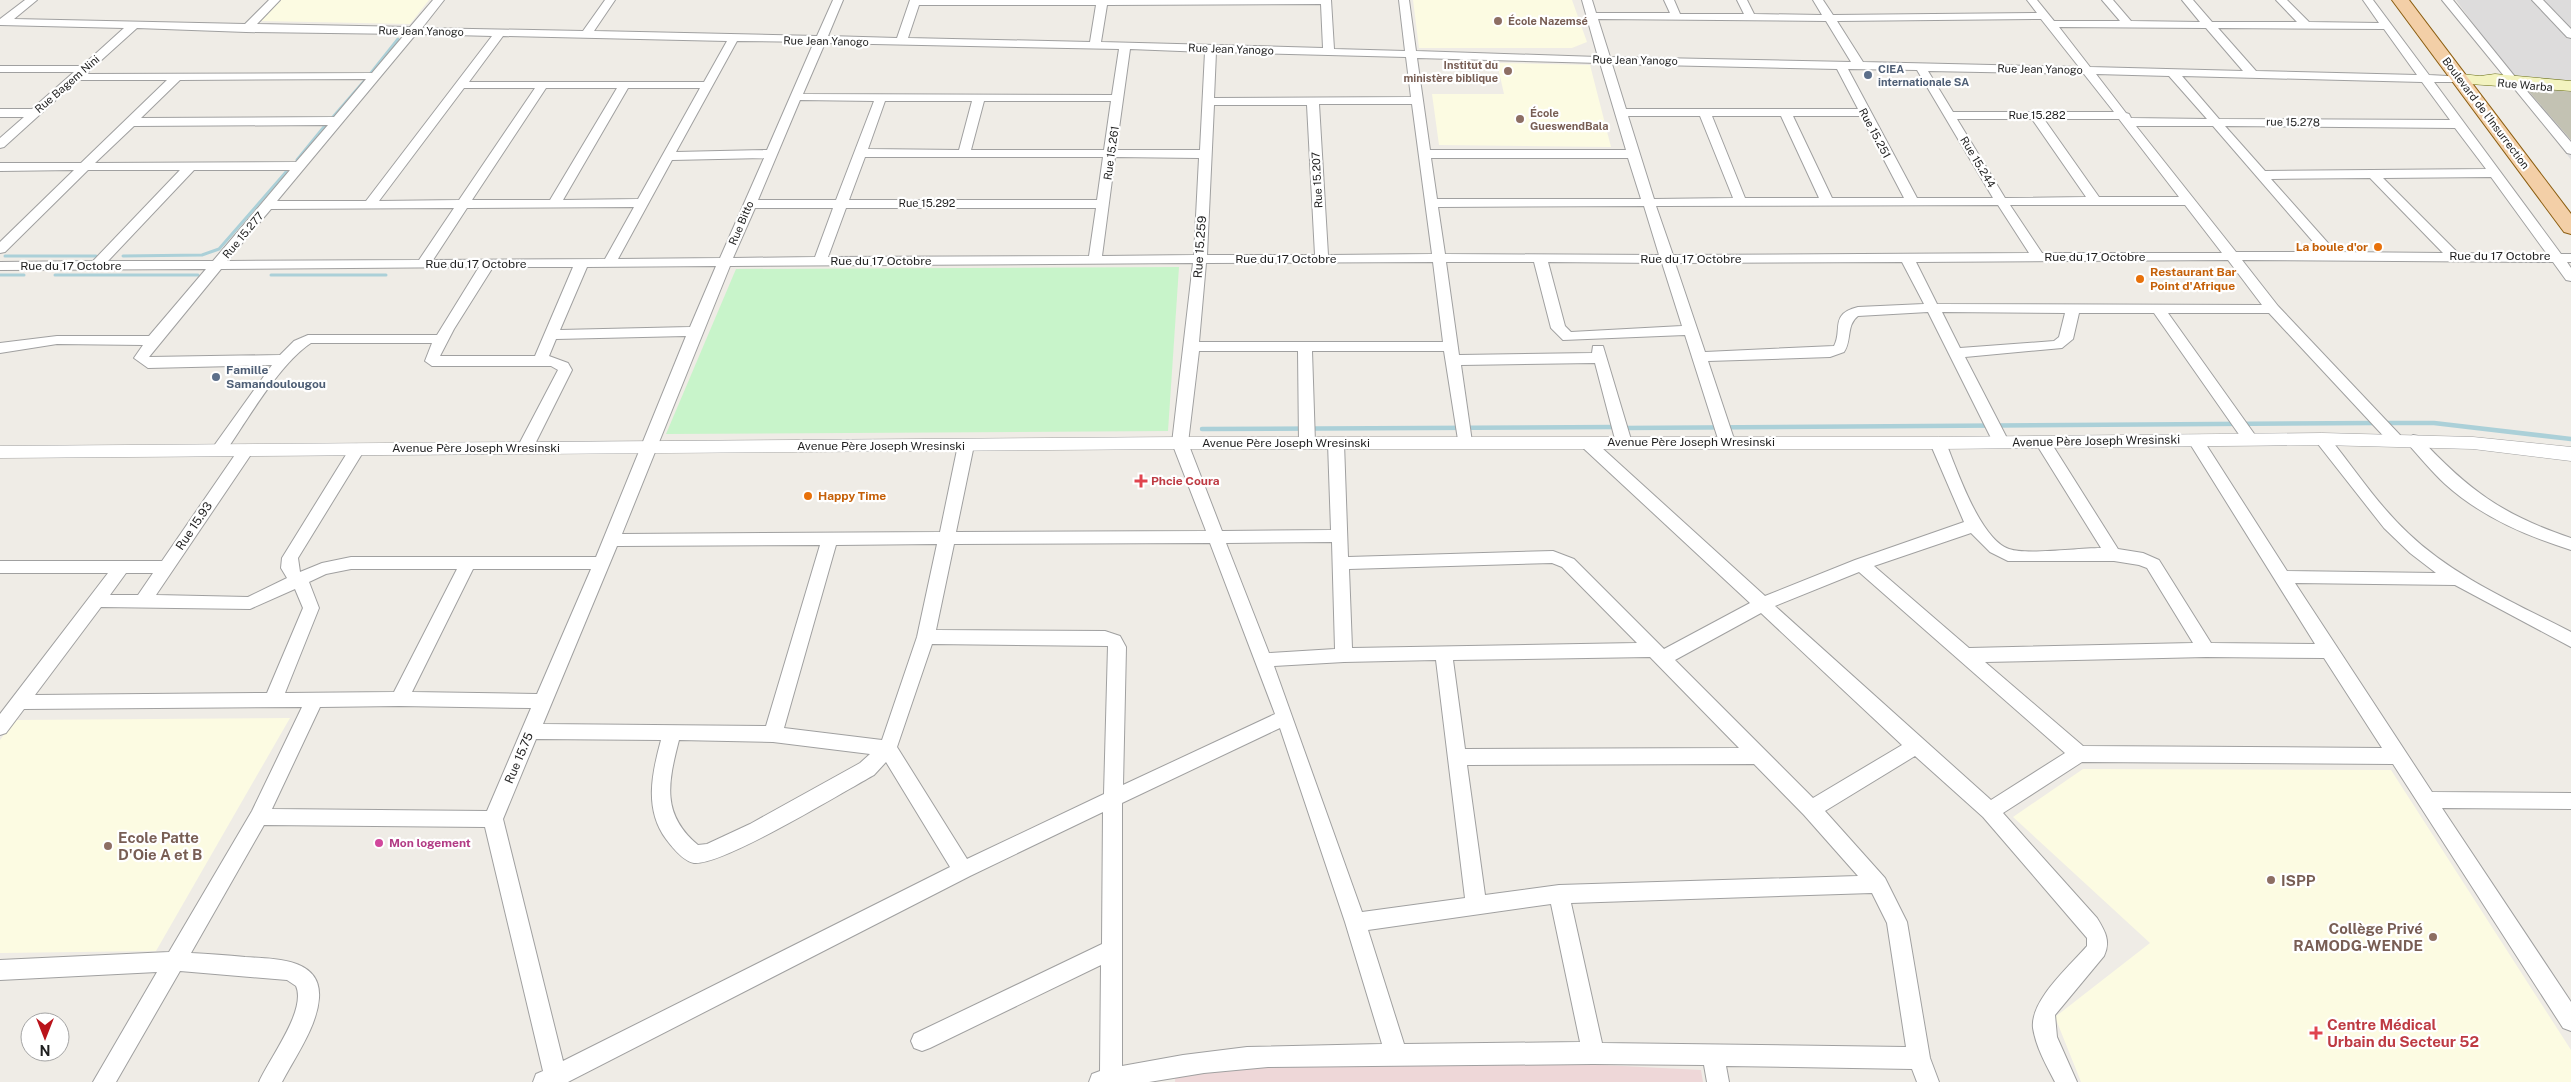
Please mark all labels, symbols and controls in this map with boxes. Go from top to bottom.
place label: École Nazemsé [1508,14,1588,27]
marker: École Nazemsé [1492,15,1504,27]
street label: Rue Jean Yanogo [378,24,464,38]
street label: Rue Jean Yanogo [783,34,869,48]
street label: Rue Jean Yanogo [1188,42,1274,56]
street label: Rue Bagem Nini [32,53,102,115]
street label: Rue Jean Yanogo [1592,53,1678,67]
street label: Boulevard de l'Insurrection [2440,55,2532,171]
place label: Institut du ministère biblique [1403,59,1498,84]
street label: Rue Jean Yanogo [1997,62,2083,76]
place label: CIEA internationale SA [1878,63,1969,88]
marker: Institut du ministère biblique [1502,65,1514,77]
marker: CIEA internationale SA [1862,69,1874,81]
street label: Rue Warba [2497,77,2553,93]
place label: École GueswendBala [1530,106,1609,132]
street label: Rue 15.251 [1857,106,1893,160]
street label: Rue 15.282 [2008,109,2066,121]
marker: École GueswendBala [1514,113,1526,125]
street label: rue 15.278 [2266,116,2320,128]
street label: Rue 15.261 [1101,125,1121,181]
street label: Rue 15.244 [1958,134,1998,190]
street label: Rue 15.207 [1310,151,1324,209]
street label: Rue 15.292 [899,197,956,209]
street label: Rue Bitto [726,199,756,247]
street label: Rue 15.277 [220,209,266,261]
street label: Rue 15.259 [1191,215,1209,279]
place label: La boule d'or [2296,240,2368,254]
marker: La boule d'or [2372,241,2384,253]
street label: Rue du 17 Octobre [2449,249,2551,263]
street label: Rue du 17 Octobre [2044,250,2146,264]
street label: Rue du 17 Octobre [1235,252,1337,266]
street label: Rue du 17 Octobre [1640,252,1742,266]
street label: Rue du 17 Octobre [830,254,932,268]
street label: Rue du 17 Octobre [425,257,527,271]
street label: Rue du 17 Octobre [20,259,122,273]
place label: Restaurant Bar Point d'Afrique [2150,265,2236,293]
marker: Restaurant Bar Point d'Afrique [2134,273,2146,285]
place label: Famille Samandoulougou [226,363,326,391]
marker: Famille Samandoulougou [210,371,222,383]
street label: Avenue Père Joseph Wresinski [2012,433,2180,449]
street label: Avenue Père Joseph Wresinski [1607,435,1775,449]
street label: Avenue Père Joseph Wresinski [1202,436,1370,450]
street label: Avenue Père Joseph Wresinski [797,439,965,453]
street label: Avenue Père Joseph Wresinski [392,441,560,455]
place label: Phcie Coura [1151,474,1220,488]
marker: Phcie Coura [1135,475,1147,487]
place label: Happy Time [818,489,886,503]
marker: Happy Time [802,490,814,502]
street label: Rue 15.93 [173,499,215,553]
street label: Rue 15.75 [502,730,536,786]
place label: Ecole Patte D'Oie A et B [118,829,202,863]
place label: Mon logement [389,836,471,850]
marker: Mon logement [373,837,385,849]
marker: Ecole Patte D'Oie A et B [102,840,114,852]
place label: ISPP [2281,872,2316,889]
marker: ISPP [2265,874,2277,886]
place label: Collège Privé RAMODG-WENDE [2293,920,2423,954]
marker: Collège Privé RAMODG-WENDE [2427,931,2439,943]
north arrow [20,1012,70,1062]
place label: Centre Médical Urbain du Secteur 52 [2327,1016,2479,1050]
marker: Centre Médical Urbain du Secteur 52 [2309,1026,2323,1040]
text: N [40,1042,50,1058]

